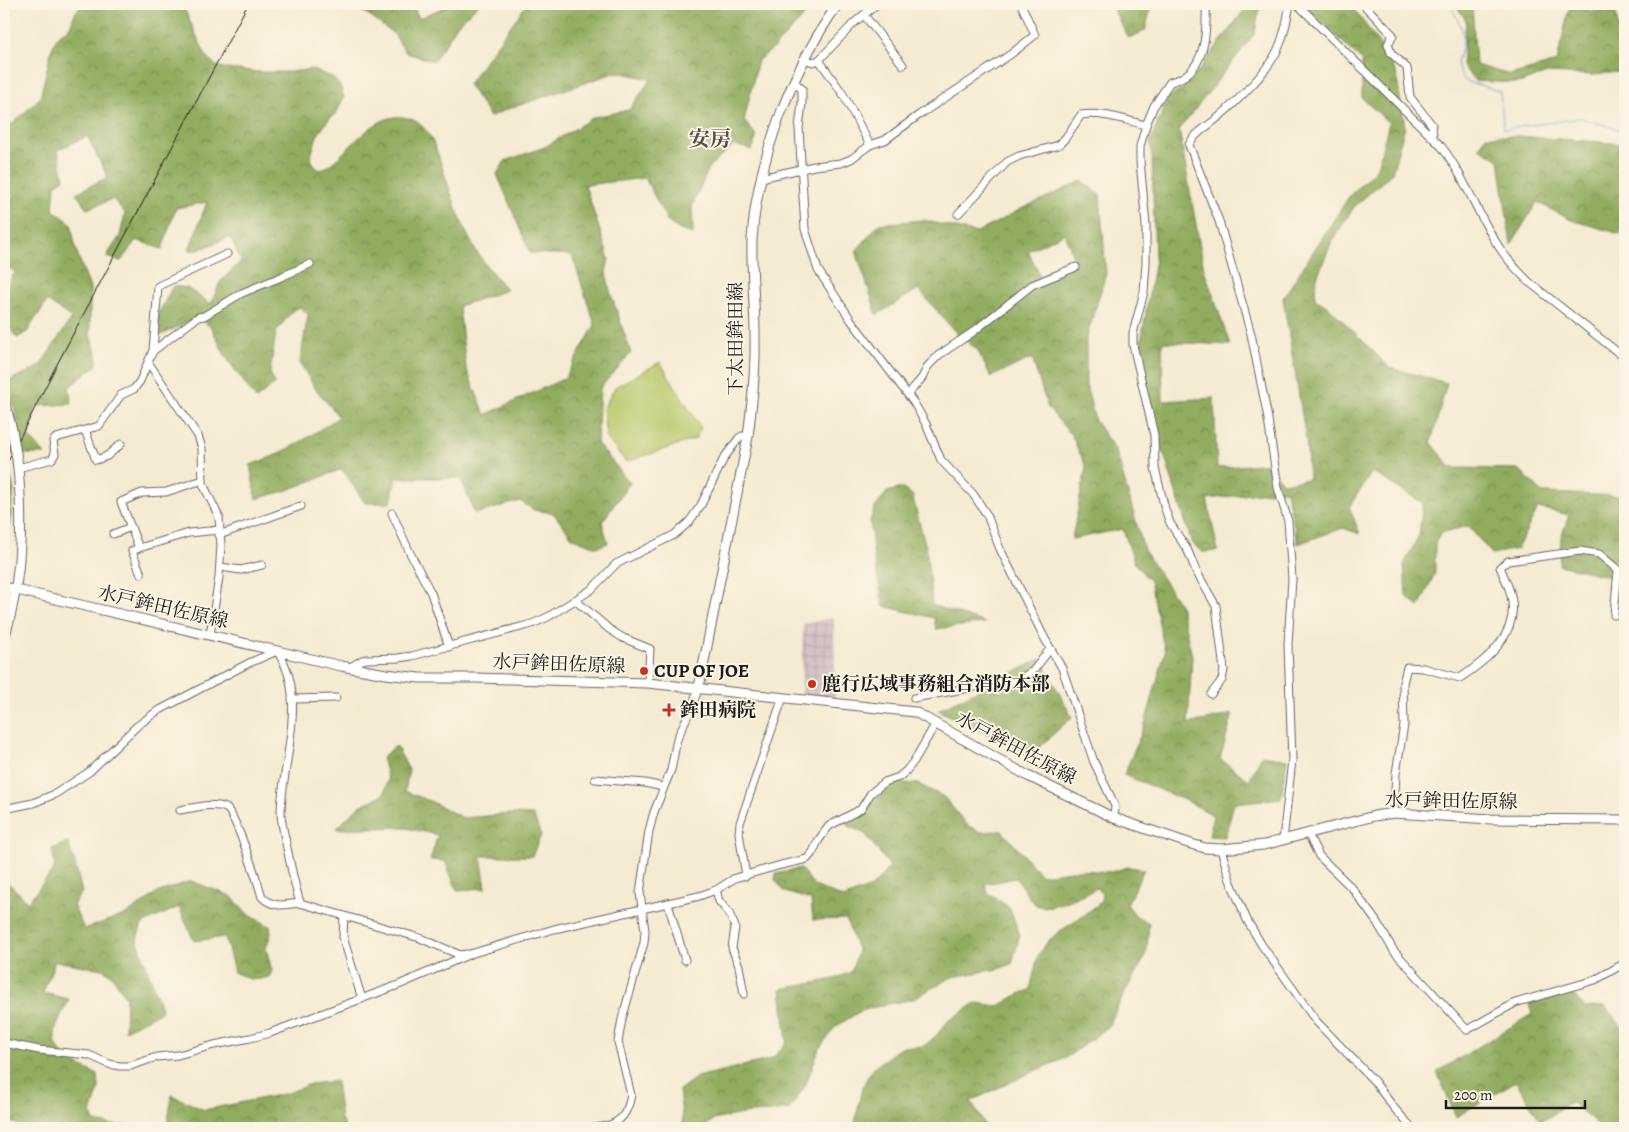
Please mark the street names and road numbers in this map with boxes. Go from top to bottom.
street label: 下太田鉾田線 [723,282,749,396]
street label: 水戸鉾田佐原線 [95,579,231,635]
street label: 水戸鉾田佐原線 [492,649,626,679]
street label: 水戸鉾田佐原線 [951,705,1081,791]
street label: 水戸鉾田佐原線 [1384,787,1518,815]

